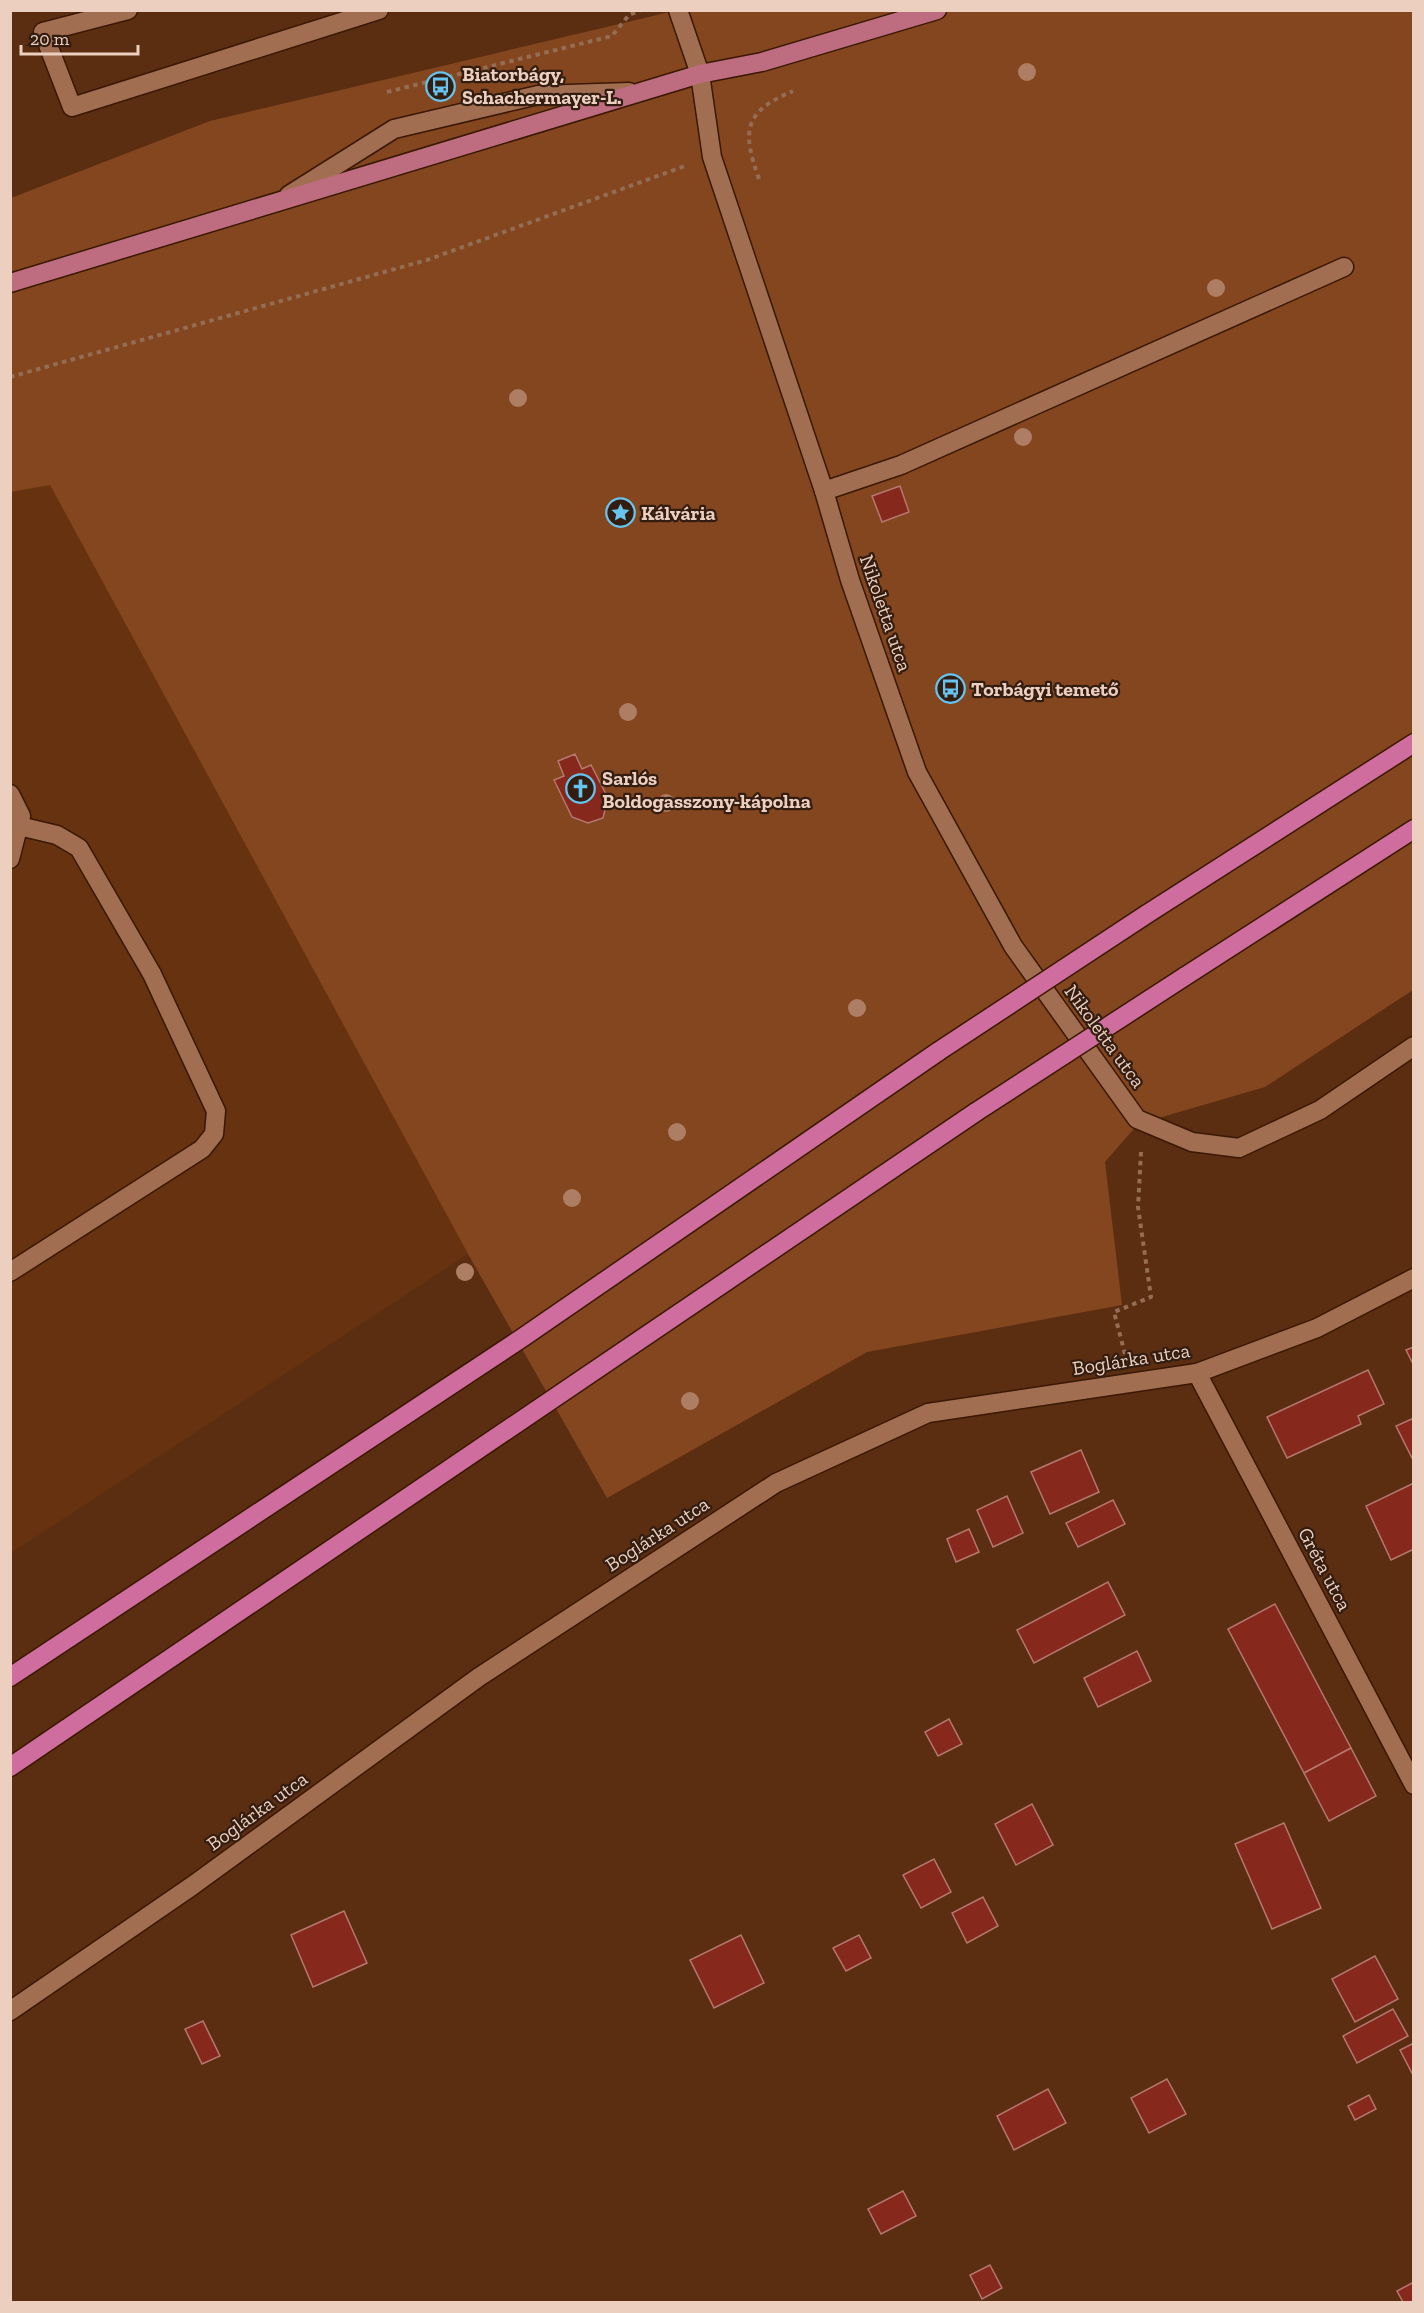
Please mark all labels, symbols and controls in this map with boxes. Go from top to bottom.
scale bar [21,18,138,56]
text: 20 m [30,28,70,50]
place label: Biatorbágy, Schachermayer-L. [462,62,622,109]
bus stop icon: Biatorbágy, Schachermayer-L. [425,70,457,102]
place icon: Kálvária [604,497,636,529]
place label: Kálvária [641,501,716,525]
street label: Nikoletta utca [855,552,917,675]
bus stop icon: Torbágyi temető [934,673,966,705]
place label: Torbágyi temető [971,677,1119,701]
place label: Sarlós Boldogasszony-kápolna [602,766,811,813]
church icon: Sarlós Boldogasszony-kápolna [565,773,597,805]
street label: Nikoletta utca [1060,980,1151,1093]
street label: Boglárka utca [1071,1338,1192,1380]
street label: Boglárka utca [601,1491,714,1576]
street label: Gréta utca [1293,1523,1357,1615]
street label: Boglárka utca [202,1766,312,1856]

